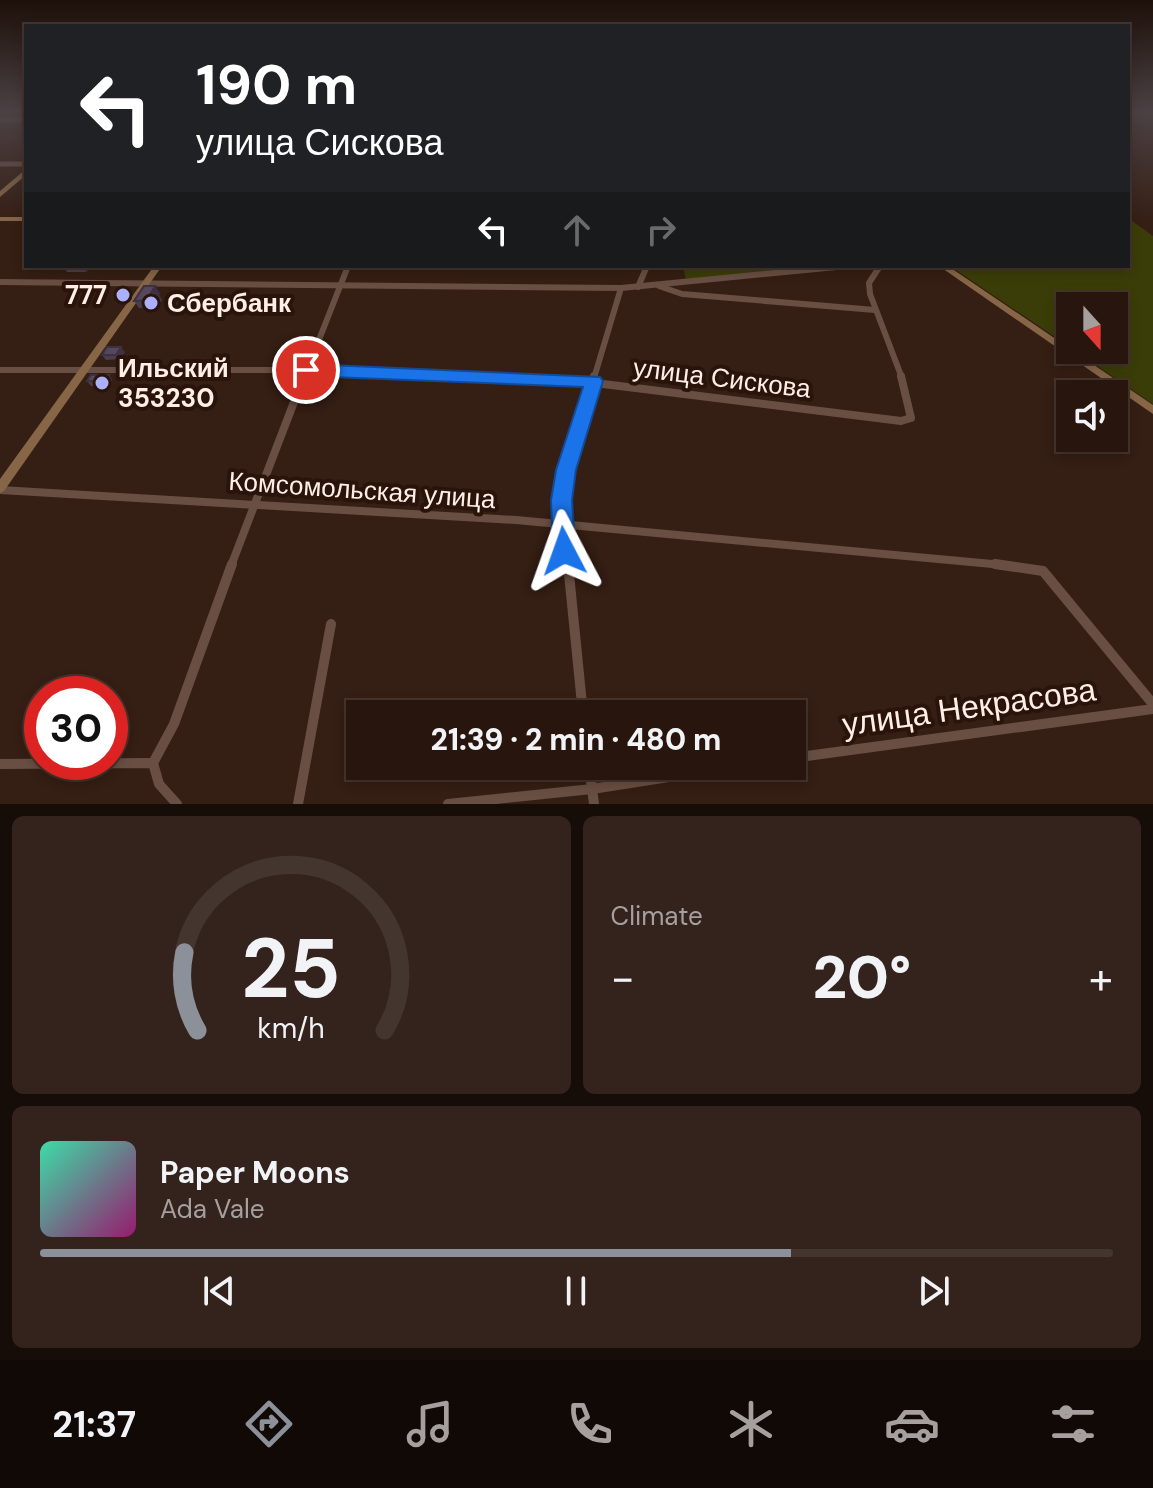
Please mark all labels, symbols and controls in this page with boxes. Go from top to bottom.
text: 190 m [196,48,357,121]
icon: left [64,56,168,160]
text: улица Сискова [196,119,444,166]
icon: left [471,208,515,252]
icon: ahead [555,208,599,252]
icon: right [639,208,683,252]
place label: 777 [65,278,107,312]
marker: 777 [114,286,132,304]
place label: Сбербанк [167,286,292,320]
north arrow [1056,292,1128,364]
map controls [1056,292,1128,452]
marker: Сбербанк [142,294,160,312]
pin [272,336,340,404]
icon: arrive [284,348,328,392]
street label: улица Сискова [631,350,813,406]
place label: Ильский 353230 [118,351,229,415]
marker: Ильский 353230 [93,374,111,392]
button: sound [1056,380,1128,452]
street label: Комсомольская улица [227,464,497,516]
position arrow [522,509,606,593]
street label: улица Некрасова [840,668,1099,746]
speed limit sign: 30 [24,676,128,780]
text: 21:39 · 2 min · 480 m [431,720,721,759]
text: Climate [611,899,703,933]
text: 25 [241,914,341,1023]
text: 20° [812,938,911,1017]
text: − [611,949,635,1007]
text: + [1089,949,1113,1007]
text: km/h [257,1010,325,1047]
text: Paper Moons [160,1153,350,1192]
text: Ada Vale [160,1192,265,1226]
icon: previous [197,1269,241,1313]
icon: pause [554,1269,598,1313]
icon: next [912,1269,956,1313]
icon: directions [241,1396,297,1452]
icon: music [402,1396,458,1452]
icon: phone [562,1396,618,1452]
icon: climate [723,1396,779,1452]
icon: car [884,1396,940,1452]
icon: filters [1045,1396,1101,1452]
text: 21:37 [52,1401,136,1448]

